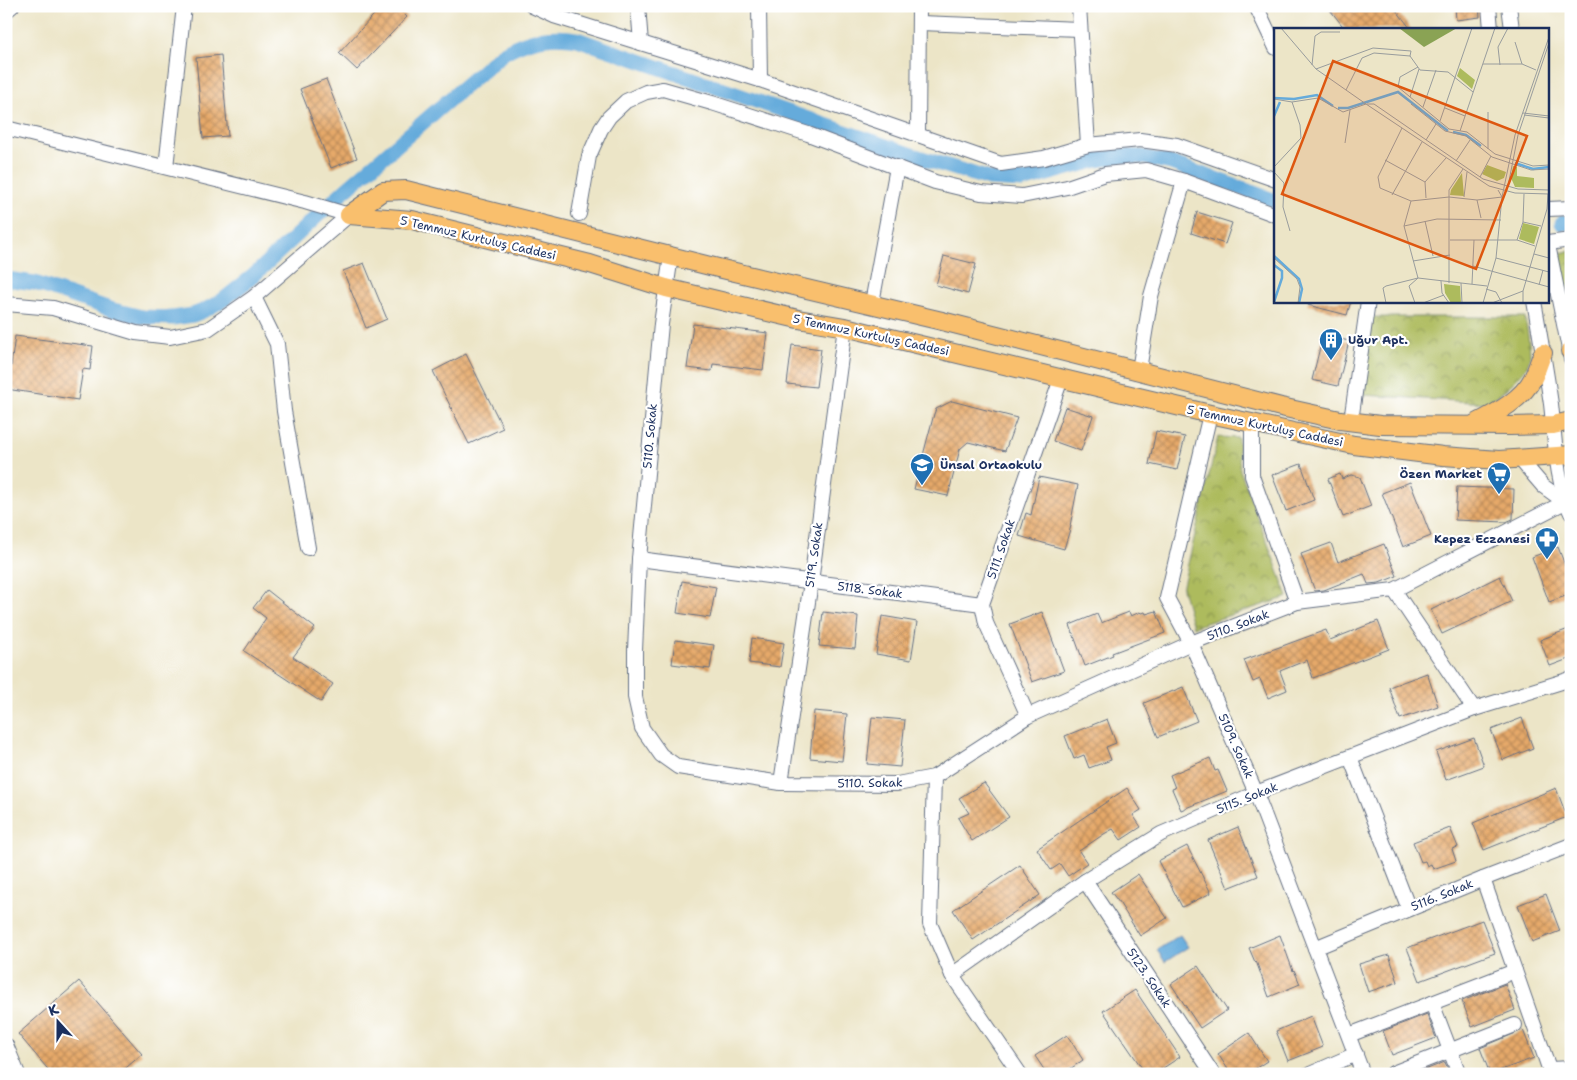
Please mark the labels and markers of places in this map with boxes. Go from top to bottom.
building icon: Uğur Apt. [1318,327,1344,361]
place label: Uğur Apt. [1348,332,1408,348]
school or university icon: Ünsal Ortaokulu [909,452,935,486]
place label: Ünsal Ortaokulu [940,457,1042,473]
supermarket icon: Özen Market [1486,461,1512,495]
place label: Özen Market [1400,466,1482,482]
pharmacy icon: Kepez Eczanesi [1534,526,1560,560]
place label: Kepez Eczanesi [1434,531,1530,547]

